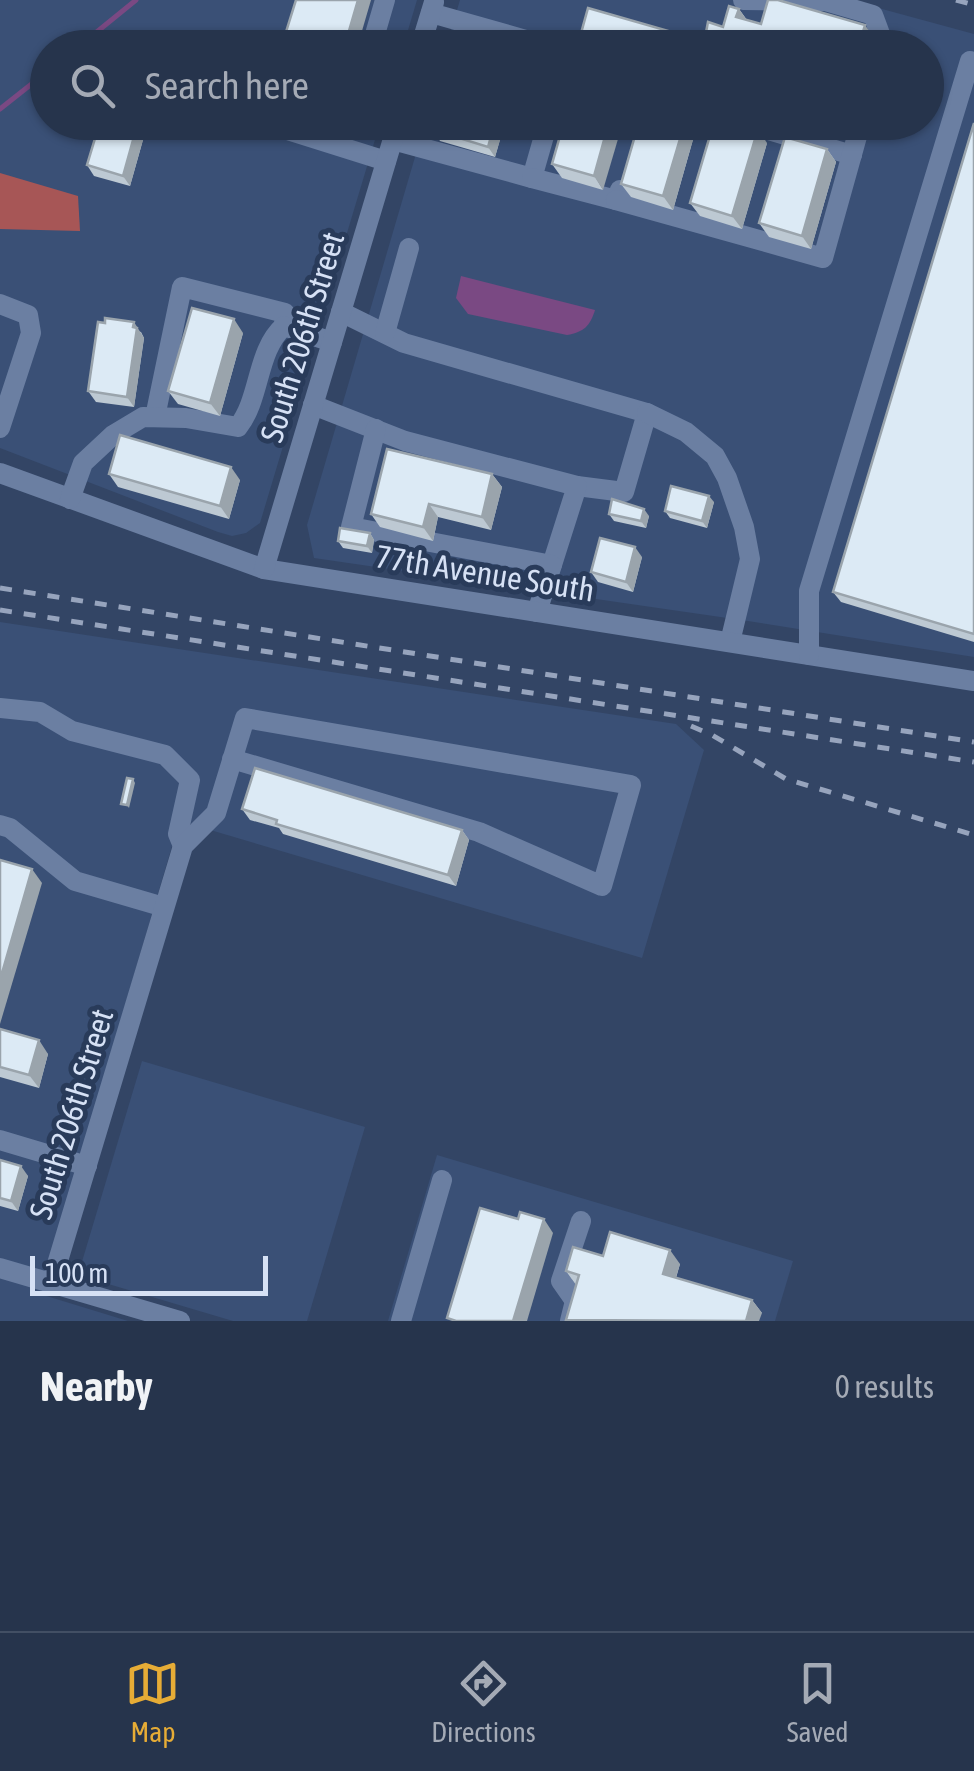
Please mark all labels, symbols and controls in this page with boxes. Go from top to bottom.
search box [30,30,944,140]
icon: search [65,58,120,113]
text: Search here [145,64,309,107]
street label: South 206th Street [253,228,351,446]
street label: 77th Avenue South [373,537,597,609]
street label: South 206th Street [22,1005,120,1223]
scale bar [30,1251,268,1296]
text: 100 m [45,1257,108,1289]
text: Nearby [40,1362,153,1410]
text: 0 results [835,1368,934,1405]
tab: Map [125,1656,180,1748]
tab: Directions [431,1656,536,1748]
tab: Saved [787,1656,849,1748]

